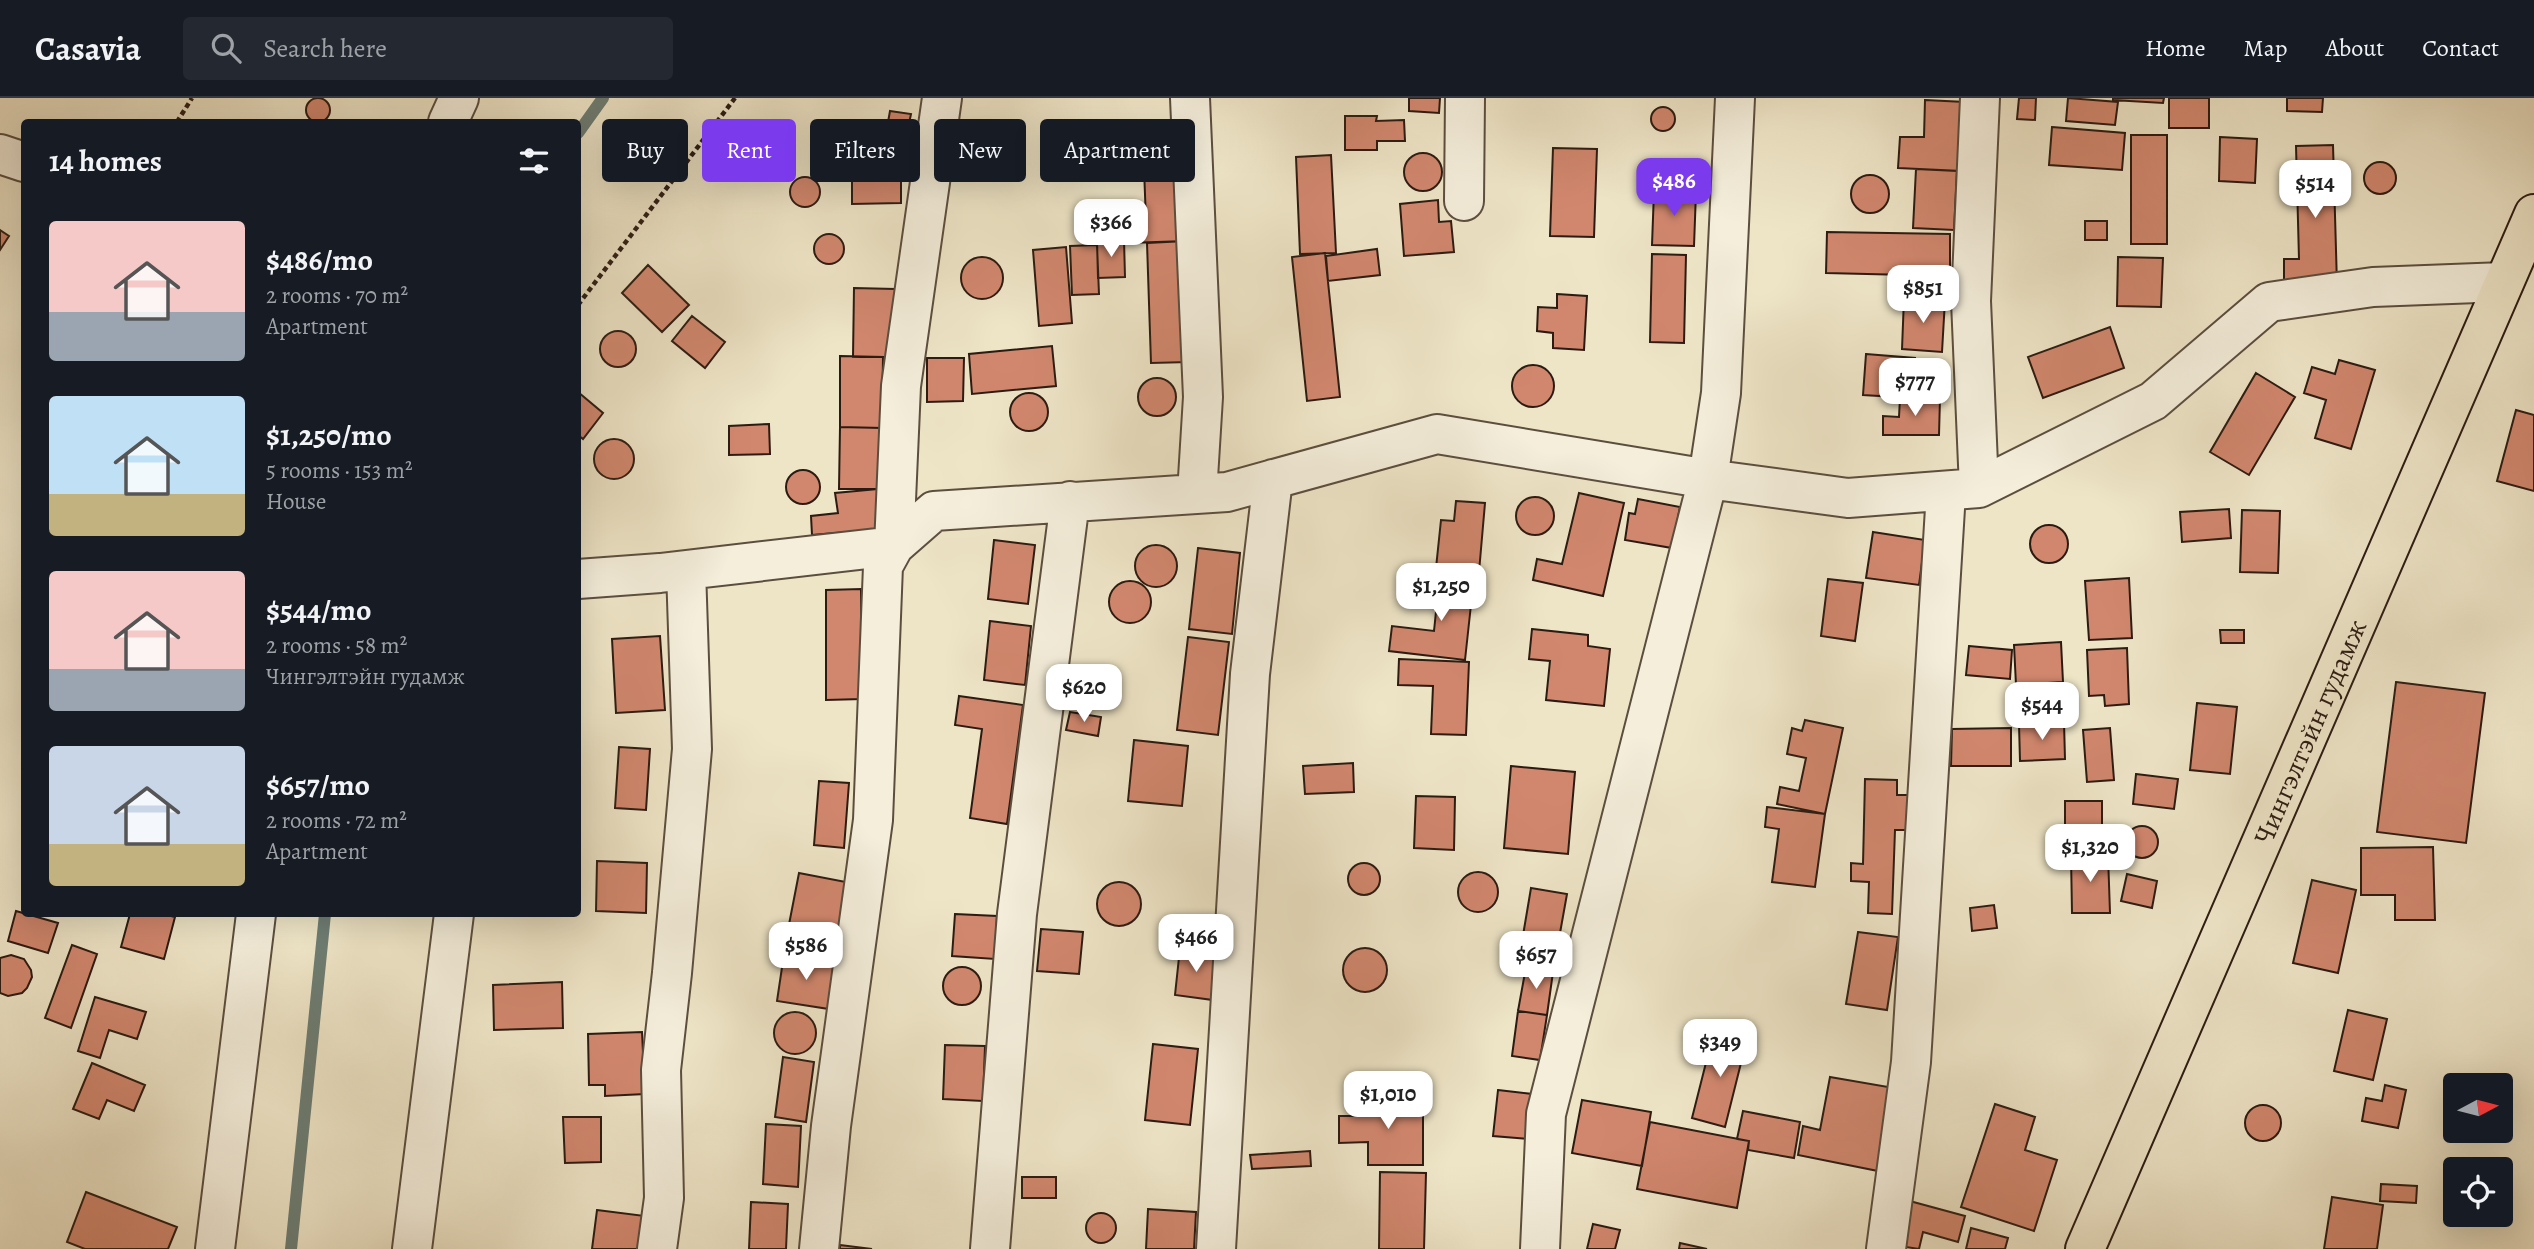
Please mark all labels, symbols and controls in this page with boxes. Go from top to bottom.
search box [183,17,673,80]
text: Casavia [35,26,141,71]
icon: search [207,29,245,67]
text: Search here [263,31,387,66]
text: Home [2145,32,2206,64]
text: Map [2244,32,2288,64]
text: About [2326,32,2384,64]
text: Contact [2422,32,2499,64]
chip: Buy [602,119,688,182]
chip: Rent [702,119,796,182]
chip: Filters [810,119,920,182]
chip: New [934,119,1026,182]
chip: Apartment [1040,119,1195,182]
text: 14 homes [49,141,162,181]
icon: filters [515,142,553,180]
pin: $486 [1633,158,1715,218]
pin: $514 [2274,160,2356,220]
text: $486 [1652,165,1696,196]
text: $514 [2295,167,2335,198]
pin: $366 [1070,200,1152,259]
text: $366 [1090,206,1132,237]
text: $486/mo [266,240,373,280]
icon: home [105,249,189,333]
pin: $851 [1882,266,1964,325]
text: $851 [1903,272,1943,303]
text: 2 rooms · 70 m² [266,280,408,311]
text: Apartment [266,311,368,342]
pin: $777 [1874,358,1956,418]
text: $777 [1895,365,1935,396]
text: $1,250/mo [266,415,392,455]
icon: home [105,424,189,508]
text: 5 rooms · 153 m² [266,455,413,486]
text: House [266,486,326,517]
pin: $1,250 [1384,564,1498,623]
text: $1,250 [1412,570,1470,601]
text: $544/mo [266,590,371,630]
icon: home [105,599,189,683]
street label: Чингэлтэйн гудамж [2245,613,2376,851]
text: 2 rooms · 58 m² [266,630,407,661]
text: Чингэлтэйн гудамж [266,661,465,692]
pin: $620 [1043,664,1125,724]
text: $620 [1062,671,1106,702]
pin: $544 [2001,682,2083,742]
text: $544 [2021,689,2063,720]
text: $657/mo [266,765,370,805]
icon: home [105,774,189,858]
text: 2 rooms · 72 m² [266,805,407,836]
pin: $1,320 [2033,824,2147,884]
text: $1,320 [2061,831,2119,862]
text: Apartment [266,836,368,867]
pin: $466 [1155,914,1237,974]
text: $466 [1174,921,1218,952]
pin: $586 [765,922,847,982]
text: $586 [785,929,827,960]
pin: $657 [1495,932,1577,991]
text: $657 [1515,938,1557,969]
pin: $349 [1679,1020,1761,1079]
text: $349 [1699,1026,1741,1057]
pin: $1,010 [1331,1072,1445,1131]
north arrow [2443,1073,2513,1143]
map controls [2443,1073,2513,1227]
text: $1,010 [1360,1078,1416,1109]
button: locate [2443,1157,2513,1227]

